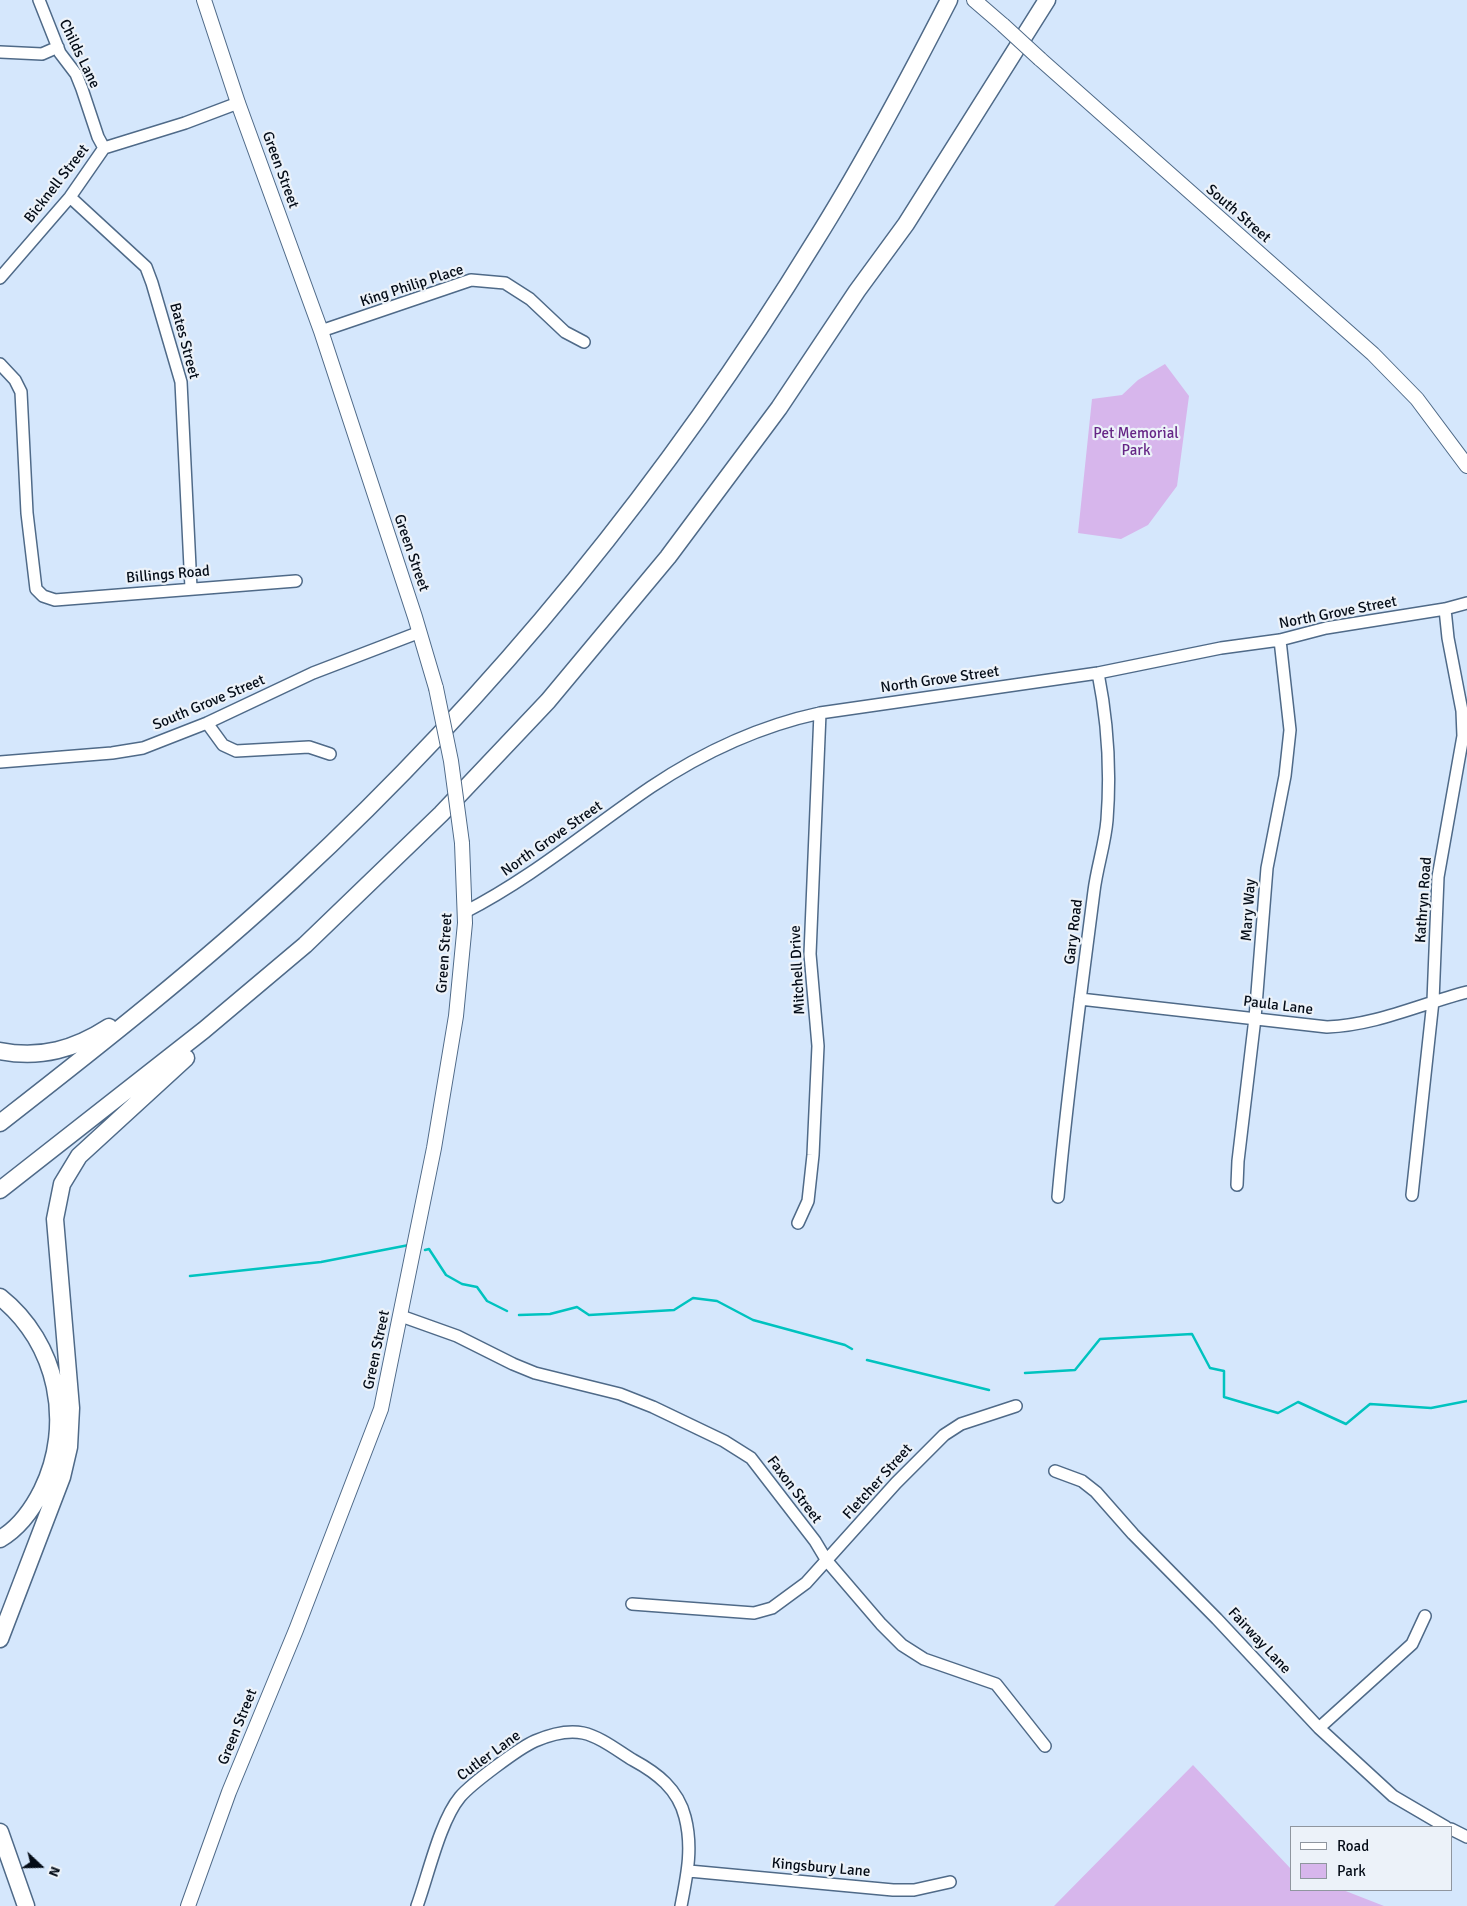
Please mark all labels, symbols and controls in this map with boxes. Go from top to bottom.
street label: Childs Lane [55,17,103,91]
street label: Green Street [258,129,302,211]
street label: Bicknell Street [21,141,93,227]
street label: South Street [1202,181,1274,247]
street label: King Philip Place [358,261,466,311]
street label: Bates Street [165,301,203,381]
park label: Pet Memorial Park [1093,425,1179,460]
street label: Green Street [389,512,433,594]
street label: Billings Road [125,562,211,588]
street label: North Grove Street [1278,593,1398,633]
street label: North Grove Street [880,663,1000,697]
street label: South Grove Street [150,671,268,735]
street label: North Grove Street [498,797,606,881]
street label: Kathryn Road [1412,856,1436,944]
street label: Mary Way [1238,878,1260,942]
street label: Gary Road [1061,898,1087,966]
street label: Green Street [433,912,457,994]
street label: Mitchell Drive [787,925,809,1015]
street label: Paula Lane [1242,993,1314,1019]
street label: Green Street [360,1309,394,1391]
street label: Fletcher Street [839,1441,917,1523]
street label: Faxon Street [763,1453,825,1527]
street label: Fairway Lane [1224,1604,1294,1678]
street label: Green Street [215,1686,261,1768]
street label: Cutler Lane [454,1727,524,1785]
legend [1290,1826,1452,1891]
text: Road [1337,1837,1369,1855]
north arrow [15,1841,65,1891]
street label: Kingsbury Lane [771,1855,871,1881]
text: Park [1337,1862,1366,1880]
text: N [45,1864,64,1879]

